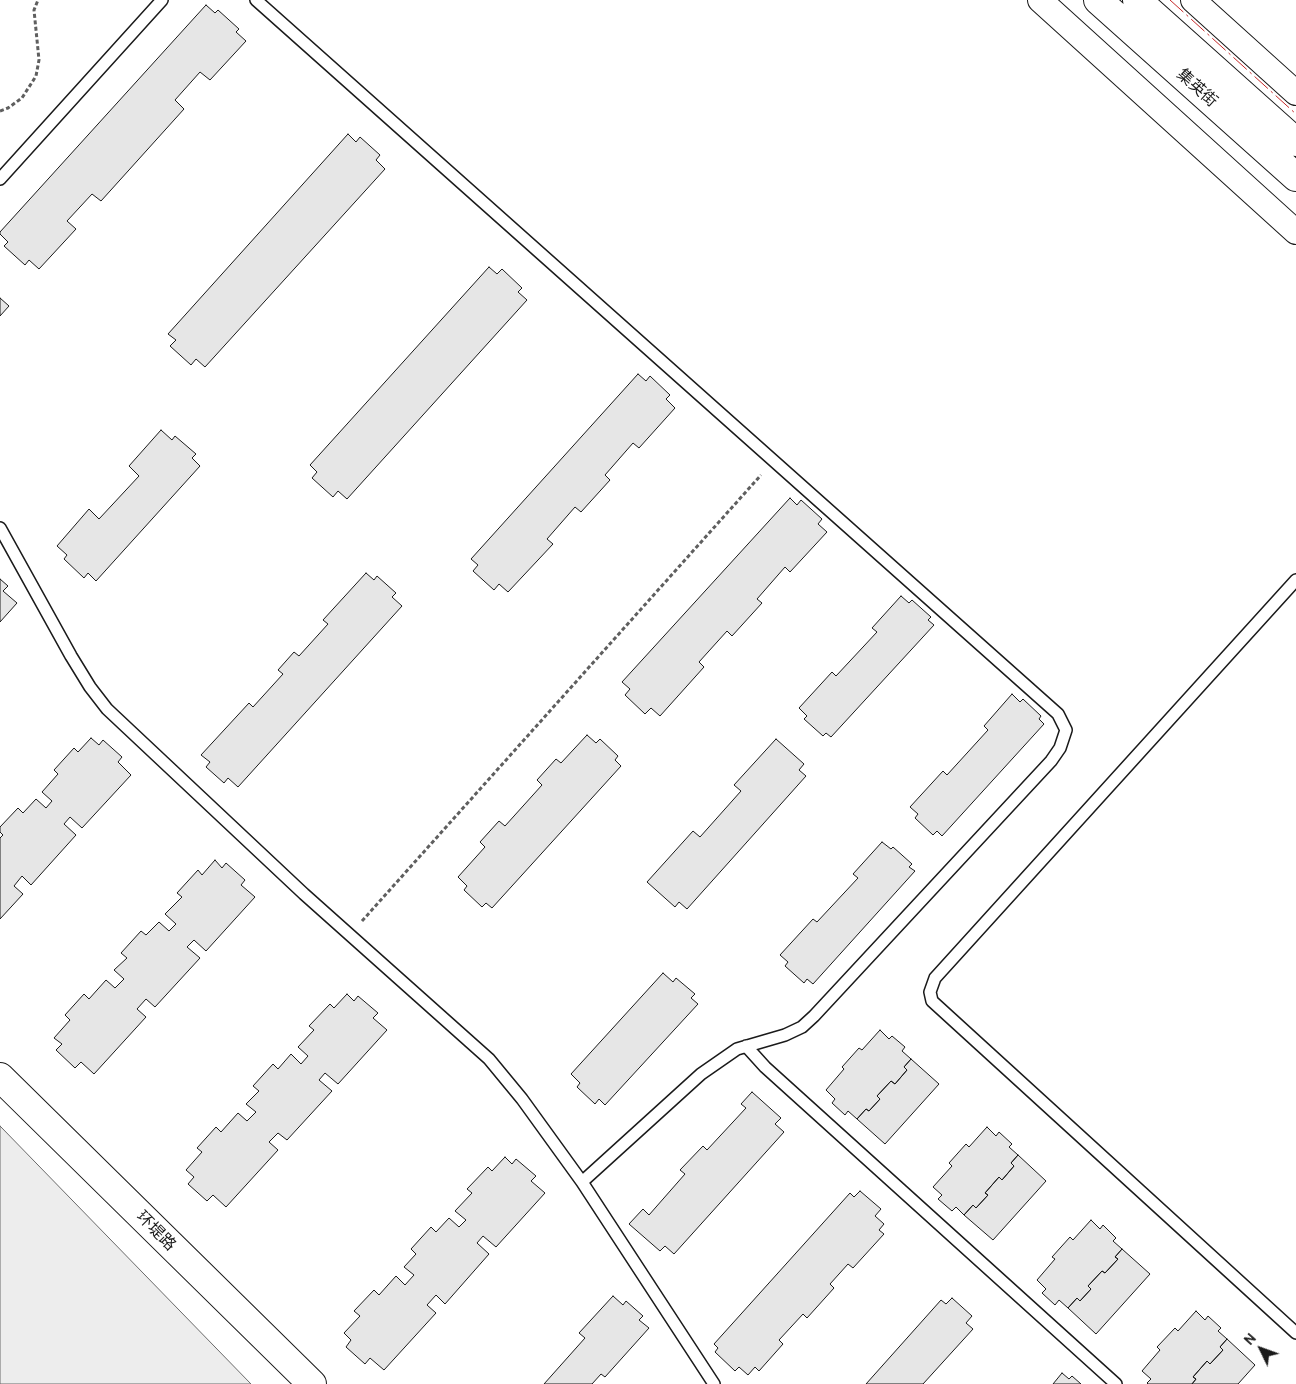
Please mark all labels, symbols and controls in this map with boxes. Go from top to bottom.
street label: 集英街 [1173,65,1221,111]
street label: 环堤路 [132,1207,180,1255]
north arrow [1236,1324,1286,1374]
text: N [1240,1329,1260,1349]

